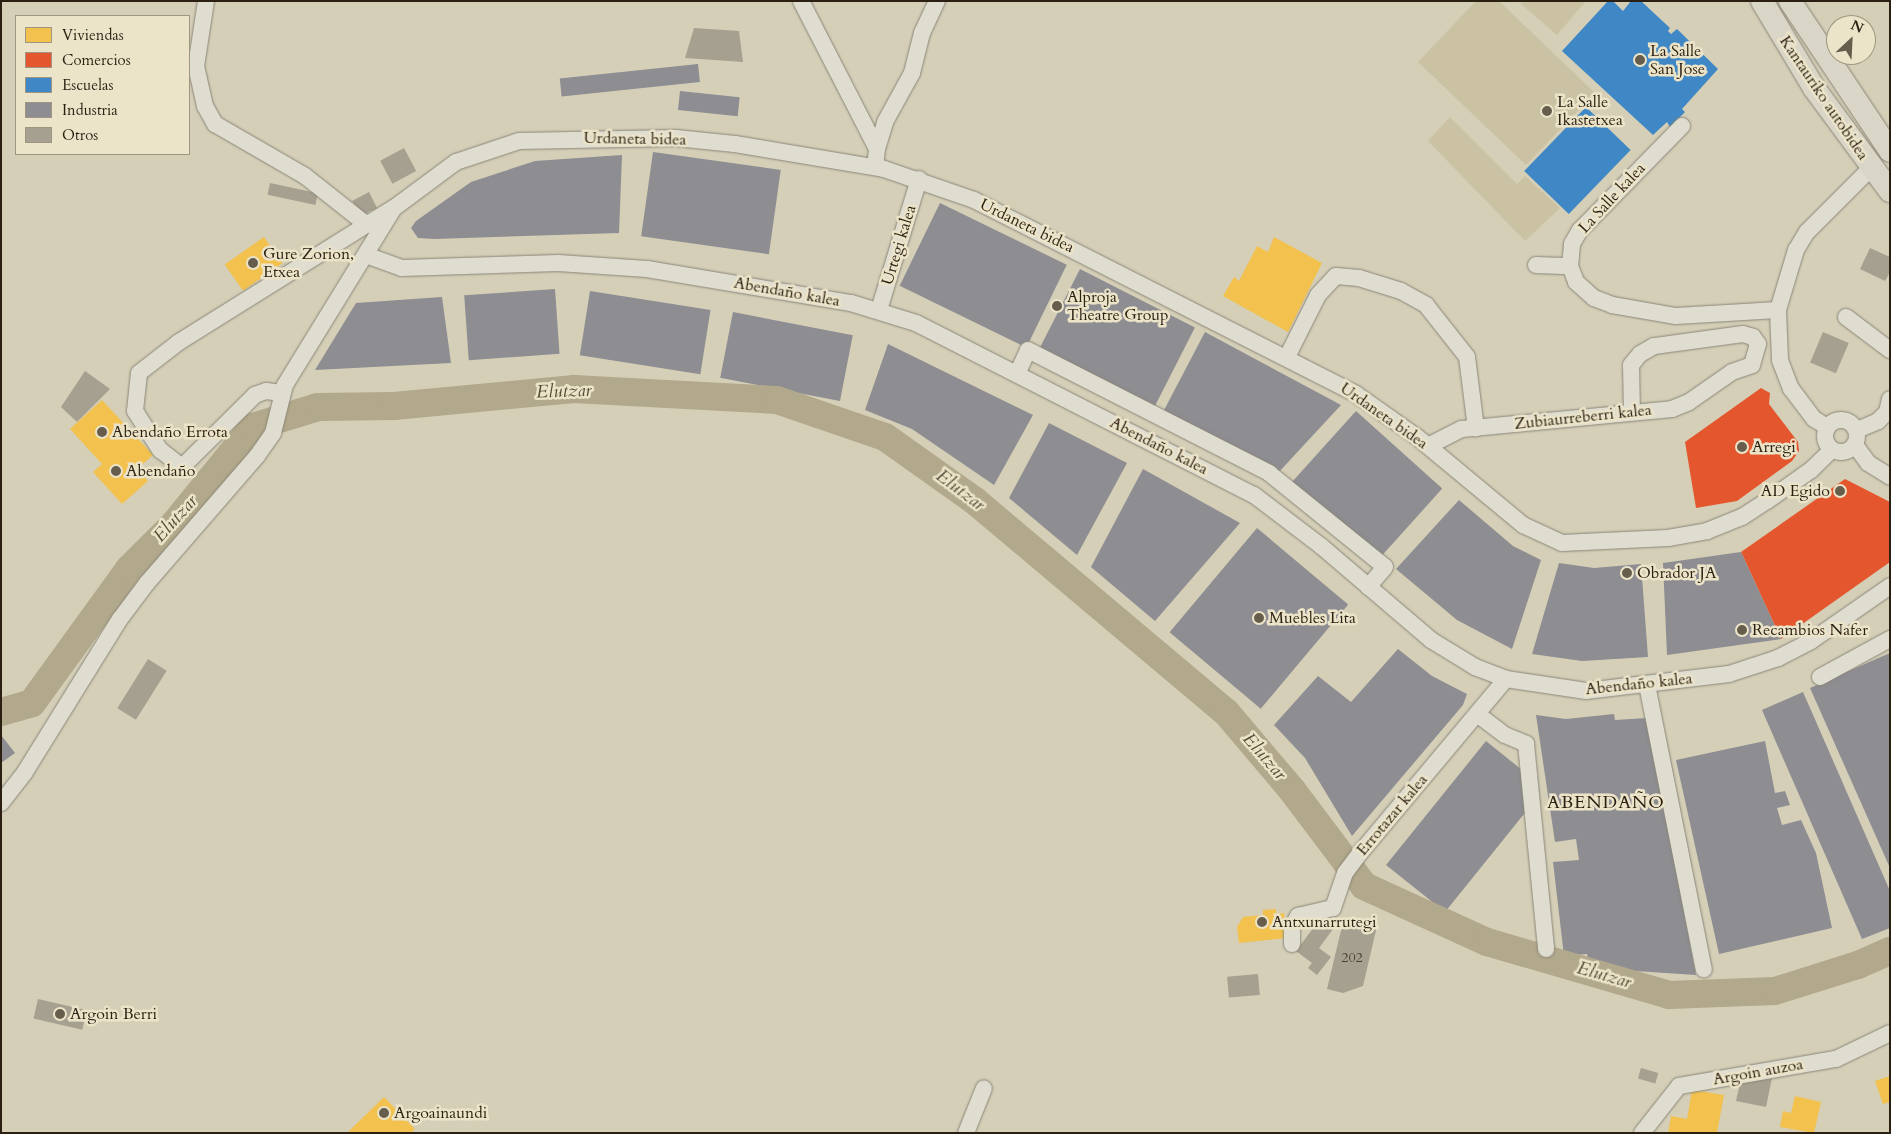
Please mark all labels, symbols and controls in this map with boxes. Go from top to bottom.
legend [15,15,190,155]
north arrow [1826,15,1876,65]
text: N [1848,16,1867,38]
text: Viviendas [62,25,124,45]
street label: Kantauriko autobidea [1775,32,1873,164]
place label: La Salle San Jose [1650,41,1705,79]
text: Comercios [62,50,131,70]
marker: La Salle San Jose [1634,54,1646,66]
text: Escuelas [62,75,113,95]
place label: La Salle Ikastetxea [1557,92,1623,130]
text: Industria [62,100,118,120]
marker: La Salle Ikastetxea [1541,105,1553,117]
text: Otros [62,125,98,145]
street label: Urdaneta bidea [583,129,687,149]
street label: La Salle kalea [1575,159,1649,237]
street label: Urdaneta bidea [977,195,1077,257]
street label: Urtegi kalea [878,203,920,287]
place label: Gure Zorion, Etxea [263,244,354,282]
marker: Gure Zorion, Etxea [247,257,259,269]
street label: Abendaño kalea [732,273,842,311]
place label: Alproja Theatre Group [1067,287,1169,325]
marker: Alproja Theatre Group [1051,300,1063,312]
street label: Urdaneta bidea [1336,379,1432,453]
water label: Elutzar [536,380,592,404]
street label: Zubiaurreberri kalea [1513,400,1653,434]
street label: Abendaño kalea [1107,413,1211,479]
place label: Abendaño Errota [112,422,228,442]
marker: Abendaño Errota [96,426,108,438]
place label: Arregi [1752,437,1796,457]
marker: Arregi [1736,441,1748,453]
place label: Abendaño [126,461,196,481]
marker: Abendaño [110,465,122,477]
water label: Elutzar [931,466,989,516]
place label: AD Egido [1761,481,1830,501]
marker: AD Egido [1834,485,1846,497]
water label: Elutzar [150,491,202,547]
place label: Obrador JA [1637,563,1716,583]
marker: Obrador JA [1621,567,1633,579]
place label: Muebles Lita [1269,608,1356,628]
marker: Muebles Lita [1253,612,1265,624]
place label: Recambios Nafer [1752,620,1868,640]
marker: Recambios Nafer [1736,624,1748,636]
street label: Abendaño kalea [1585,669,1693,699]
water label: Elutzar [1238,729,1290,785]
street label: Errotazar kalea [1352,770,1432,860]
district label: ABENDAÑO [1546,792,1666,814]
place label: Antxunarrutegi [1272,912,1377,932]
marker: Antxunarrutegi [1256,916,1268,928]
house number: 202 [1341,950,1363,966]
water label: Elutzar [1574,958,1634,994]
place label: Argoin Berri [70,1004,157,1024]
marker: Argoin Berri [54,1008,66,1020]
street label: Argoin auzoa [1711,1055,1805,1089]
place label: Argoainaundi [394,1103,487,1123]
marker: Argoainaundi [378,1107,390,1119]

